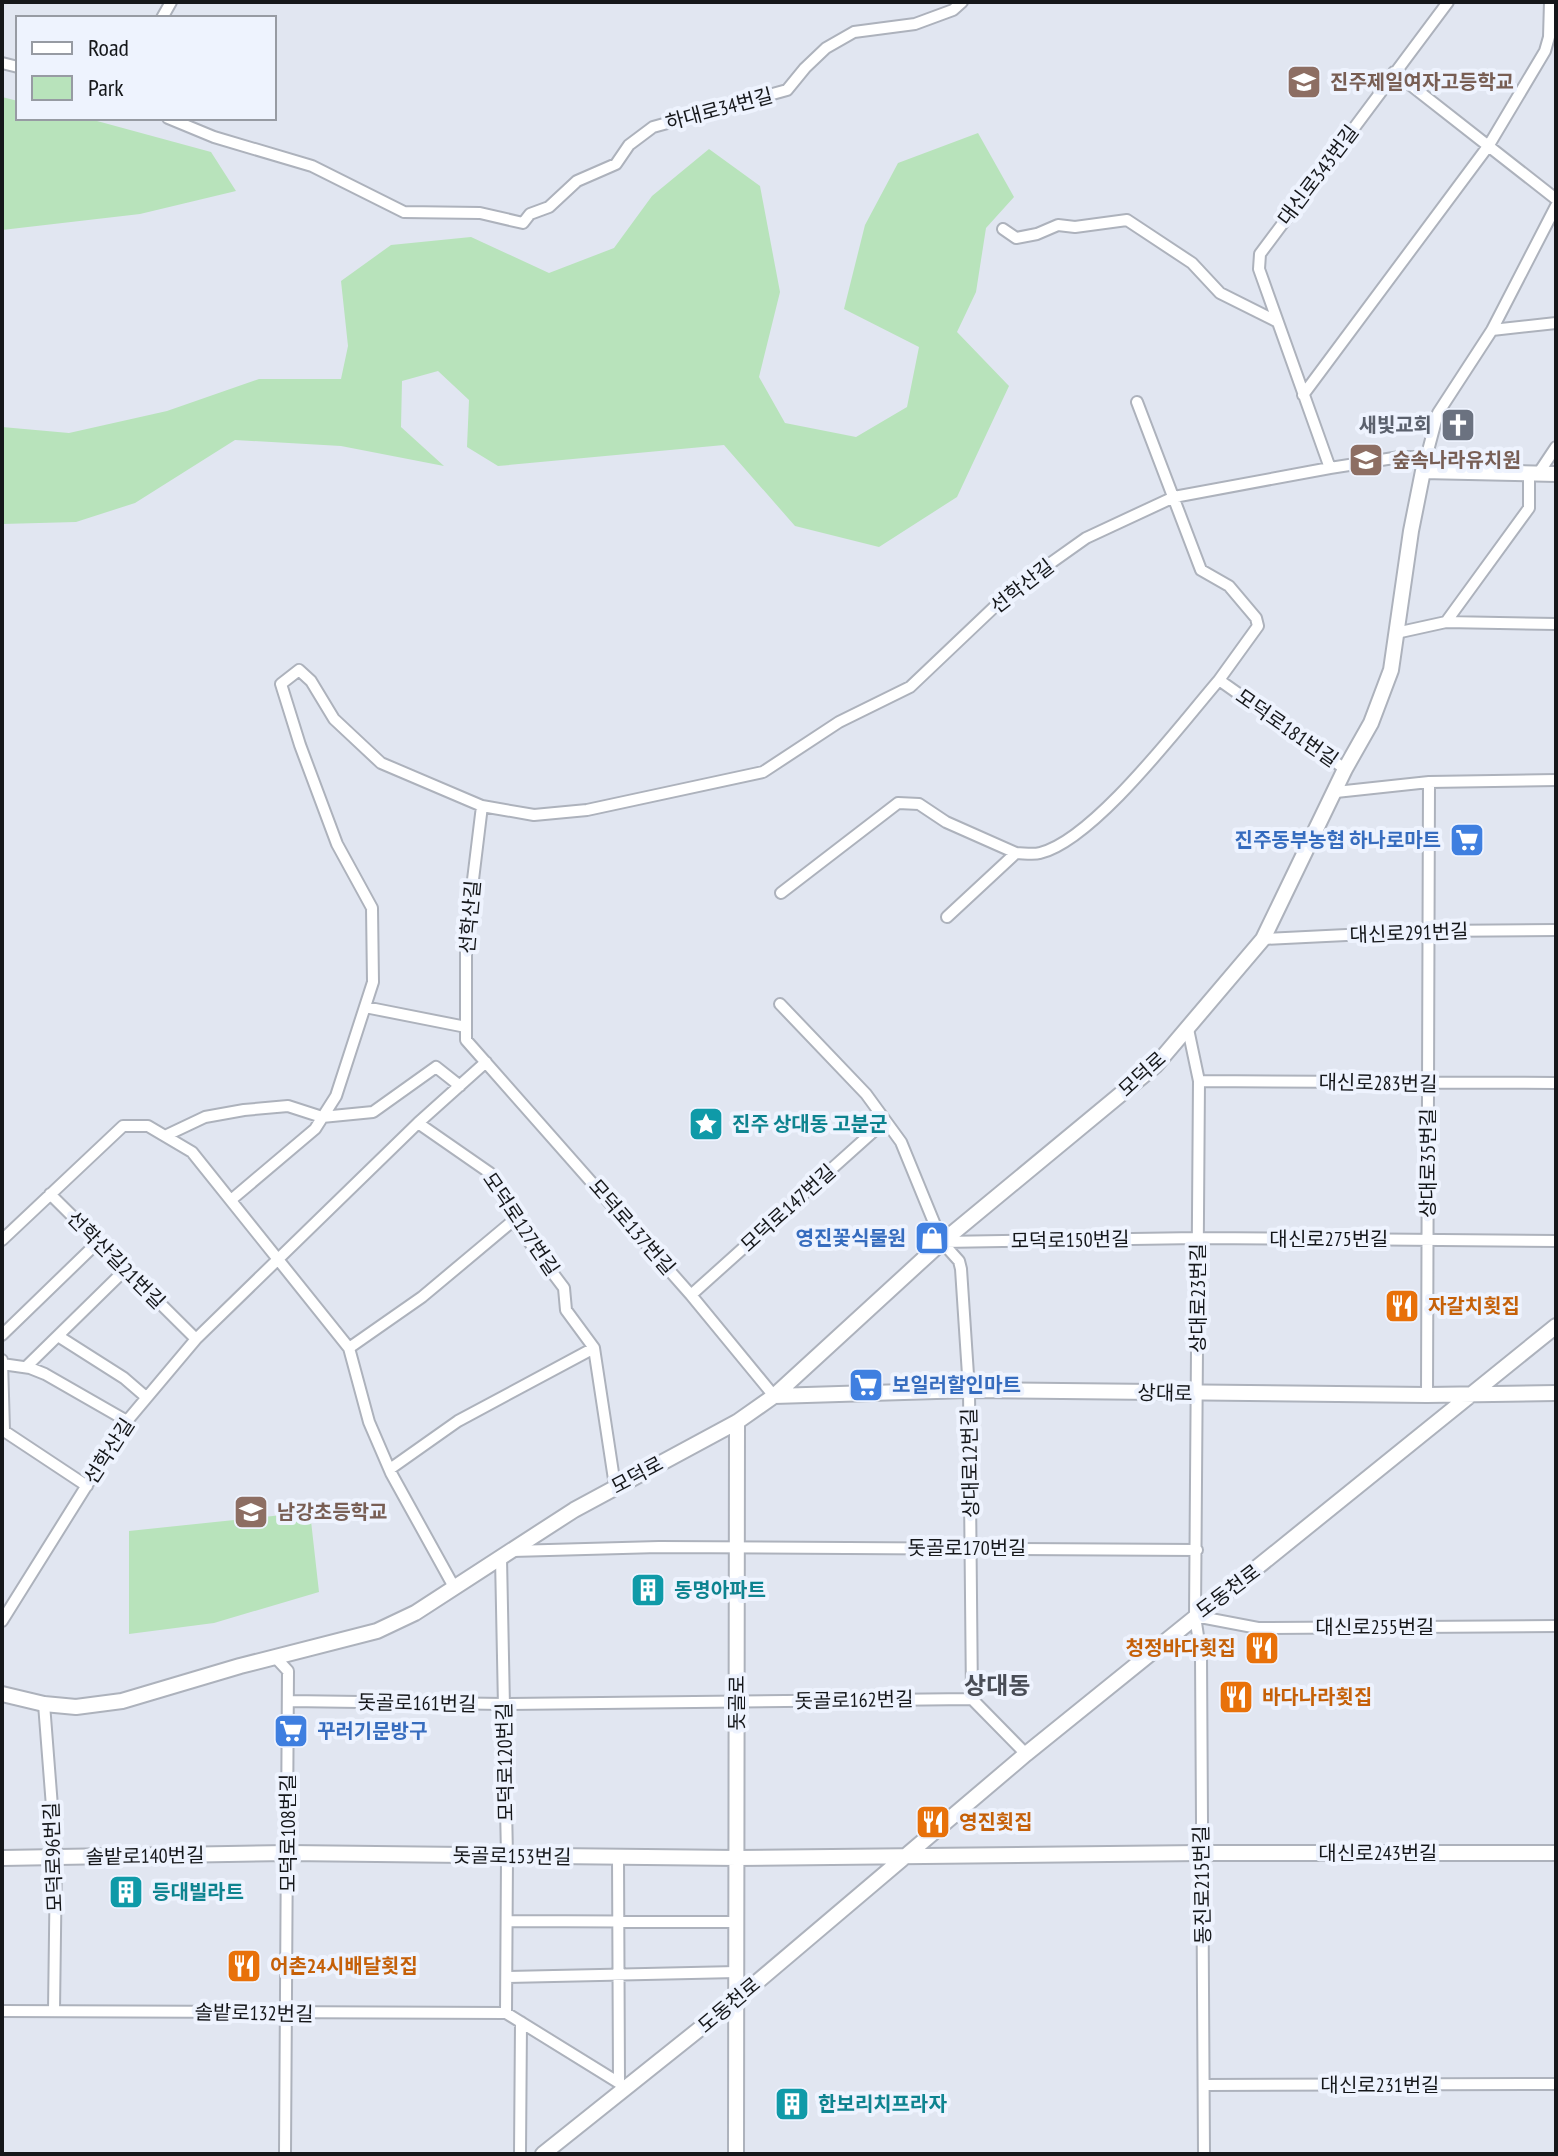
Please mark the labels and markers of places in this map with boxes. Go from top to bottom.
school or university icon: 진주제일여자고등학교 [1285,63,1323,101]
place label: 진주제일여자고등학교 [1330,69,1514,95]
church icon: 새빛교회 [1439,406,1477,444]
place label: 새빛교회 [1358,412,1432,438]
school or university icon: 숲속나라유치원 [1347,441,1385,479]
place label: 숲속나라유치원 [1392,447,1521,473]
supermarket icon: 진주동부농협 하나로마트 [1448,821,1486,859]
place label: 진주동부농협 하나로마트 [1235,827,1441,853]
place icon: 진주 상대동 고분군 [687,1105,725,1143]
place label: 진주 상대동 고분군 [732,1111,887,1137]
shop icon: 영진꽃식물원 [913,1219,951,1257]
place label: 영진꽃식물원 [796,1225,906,1251]
restaurant icon: 자갈치횟집 [1383,1287,1421,1325]
place label: 자갈치횟집 [1428,1293,1520,1319]
supermarket icon: 보일러할인마트 [847,1366,885,1404]
place label: 보일러할인마트 [892,1372,1021,1398]
school or university icon: 남강초등학교 [232,1493,270,1531]
place label: 남강초등학교 [277,1499,387,1525]
building icon: 동명아파트 [629,1571,667,1609]
place label: 동명아파트 [674,1577,766,1603]
restaurant icon: 청정바다횟집 [1243,1629,1281,1667]
place label: 청정바다횟집 [1126,1635,1236,1661]
restaurant icon: 바다나라횟집 [1217,1678,1255,1716]
place label: 바다나라횟집 [1262,1684,1372,1710]
supermarket icon: 꾸러기문방구 [272,1712,310,1750]
place label: 꾸러기문방구 [317,1718,427,1744]
restaurant icon: 영진횟집 [914,1803,952,1841]
place label: 영진횟집 [959,1809,1033,1835]
building icon: 등대빌라트 [107,1873,145,1911]
place label: 등대빌라트 [152,1879,244,1905]
restaurant icon: 어촌24시배달횟집 [225,1947,263,1985]
place label: 어촌24시배달횟집 [270,1953,418,1979]
building icon: 한보리치프라자 [773,2085,811,2123]
place label: 한보리치프라자 [818,2091,947,2117]

